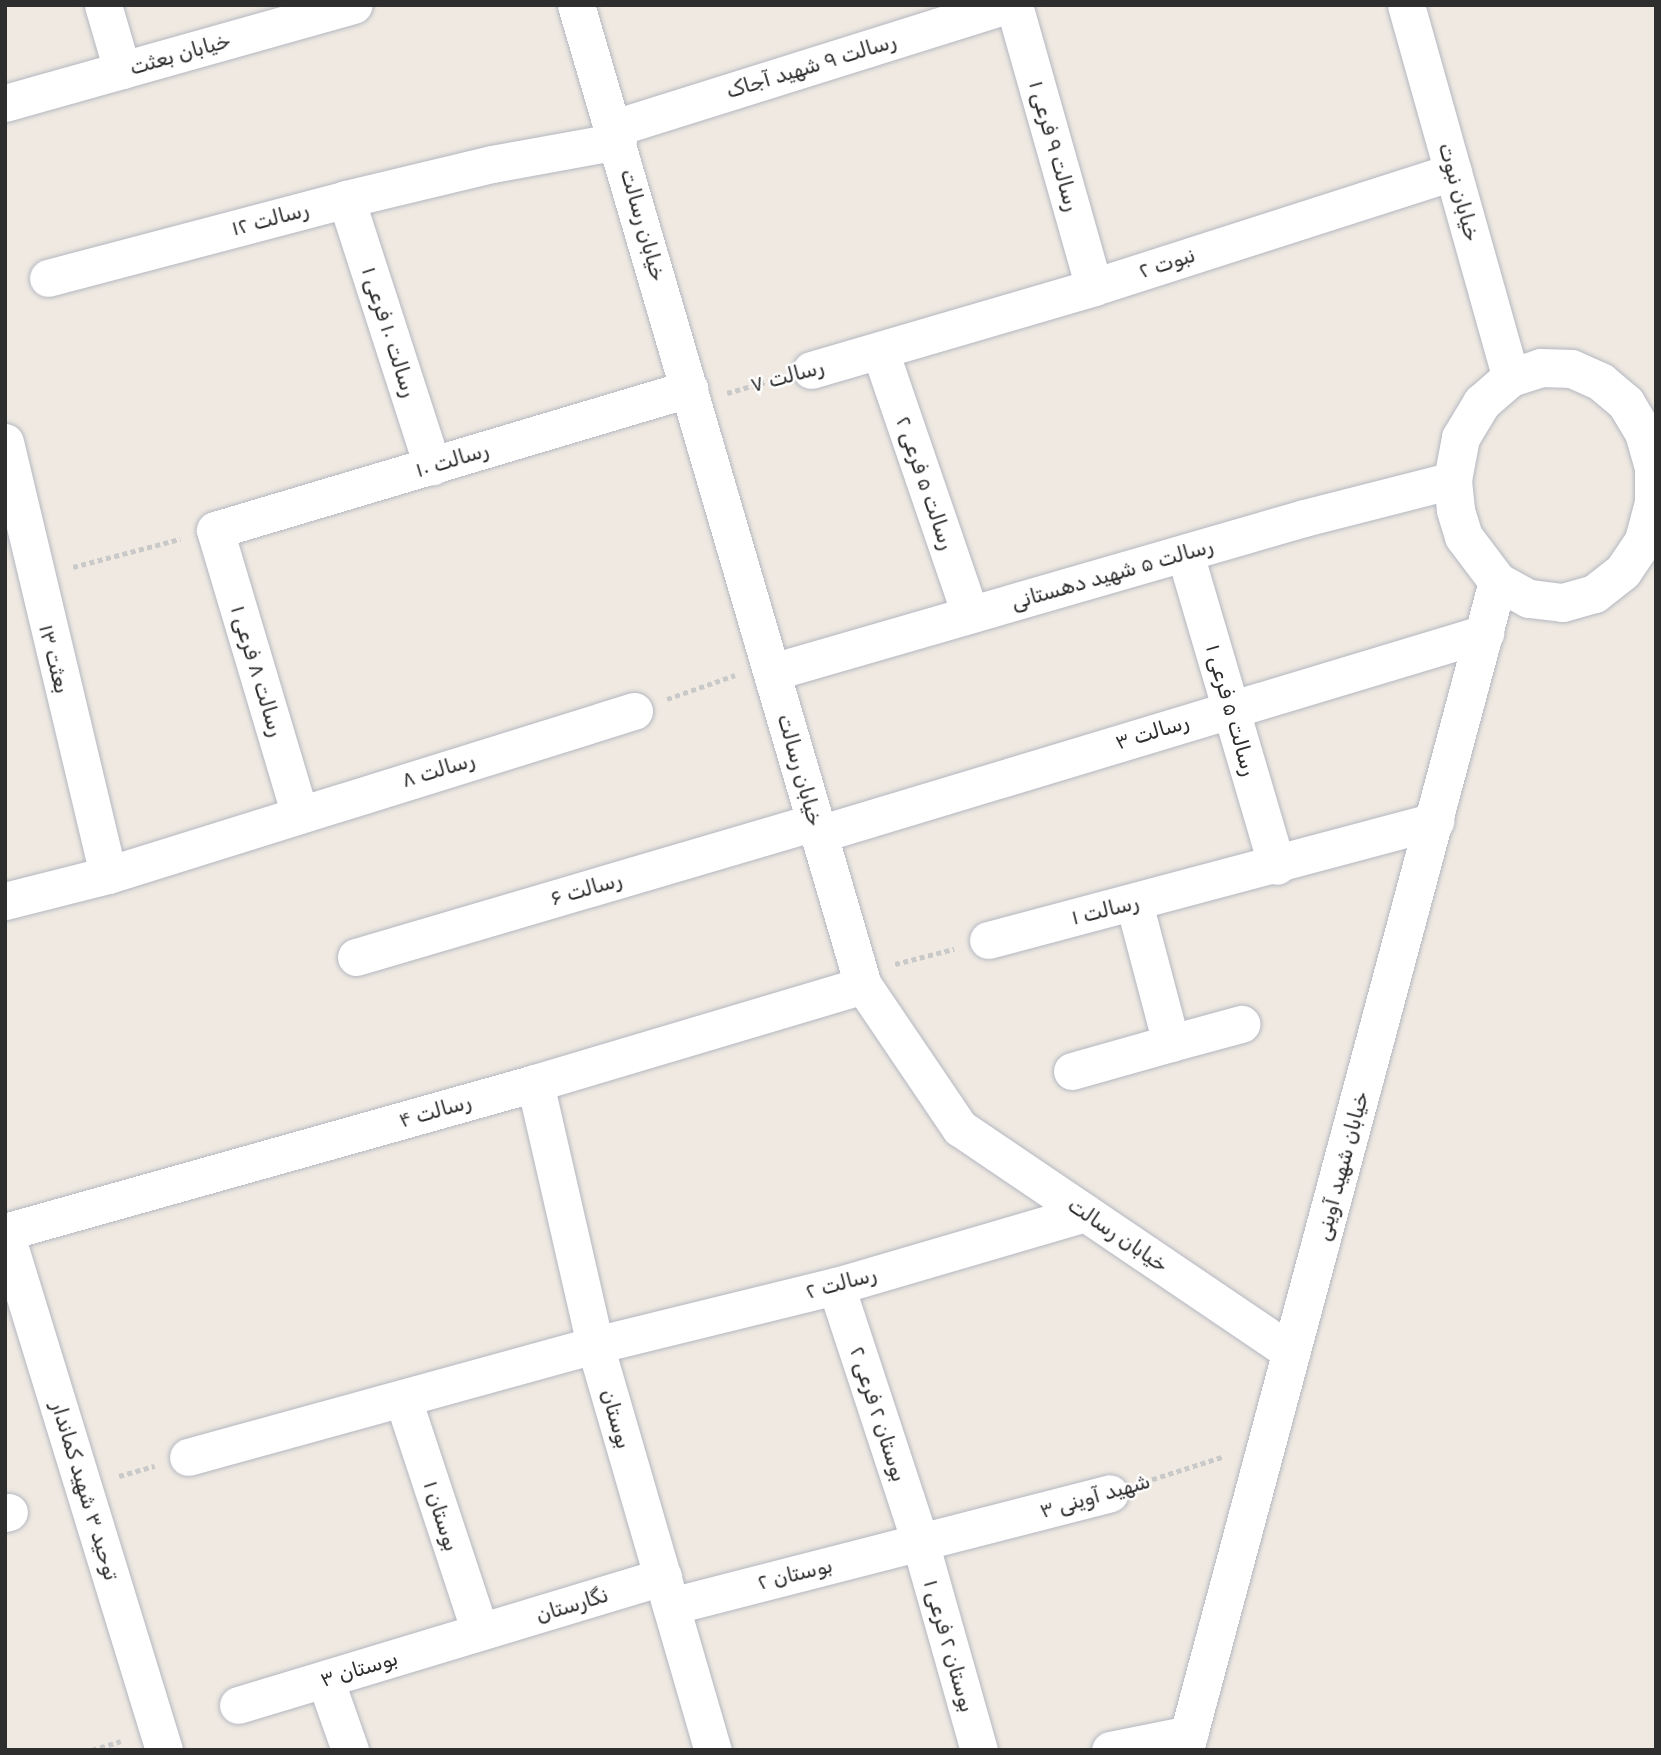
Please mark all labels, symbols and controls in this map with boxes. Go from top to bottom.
street label: خیابان بعثت [127,28,233,80]
street label: رسالت ۹ شهید آجاک [723,28,899,104]
street label: رسالت ۹ فرعی ۱ [1023,78,1085,214]
street label: خیابان نبوت [1433,140,1485,244]
street label: خیابان رسالت [615,166,671,284]
street label: رسالت ۱۲ [229,197,311,241]
street label: نبوت ۲ [1136,242,1198,284]
street label: رسالت ۱۰ فرعی ۱ [356,264,422,400]
street label: رسالت ۷ [747,354,827,398]
street label: رسالت ۵ فرعی ۲ [890,413,960,553]
street label: رسالت ۱۰ [412,437,492,483]
street label: رسالت ۵ شهید دهستانی [1008,533,1216,615]
street label: رسالت ۸ فرعی ۱ [225,602,289,740]
street label: بعثت ۱۳ [33,622,75,696]
street label: رسالت ۵ فرعی ۱ [1200,641,1262,779]
street label: رسالت ۳ [1112,709,1192,755]
street label: خیابان رسالت [772,711,828,829]
street label: رسالت ۸ [398,747,478,793]
street label: رسالت ۶ [547,867,625,911]
street label: رسالت ۱ [1069,890,1141,930]
street label: رسالت ۴ [396,1089,474,1133]
street label: خیابان شهید آوینی [1310,1089,1374,1243]
street label: خیابان رسالت [1063,1192,1173,1278]
street label: رسالت ۲ [803,1262,879,1304]
street label: بوستان ۲ فرعی ۲ [844,1343,912,1485]
street label: بوستان [596,1386,636,1452]
street label: توحید ۳ شهید کماندار [46,1399,124,1583]
street label: شهید آوینی ۳ [1037,1468,1153,1524]
street label: بوستان ۱ [418,1478,464,1554]
street label: بوستان ۲ [755,1553,835,1595]
street label: بوستان ۲ فرعی ۱ [918,1577,980,1715]
street label: نگارستان [533,1582,611,1628]
street label: بوستان ۳ [317,1645,401,1693]

